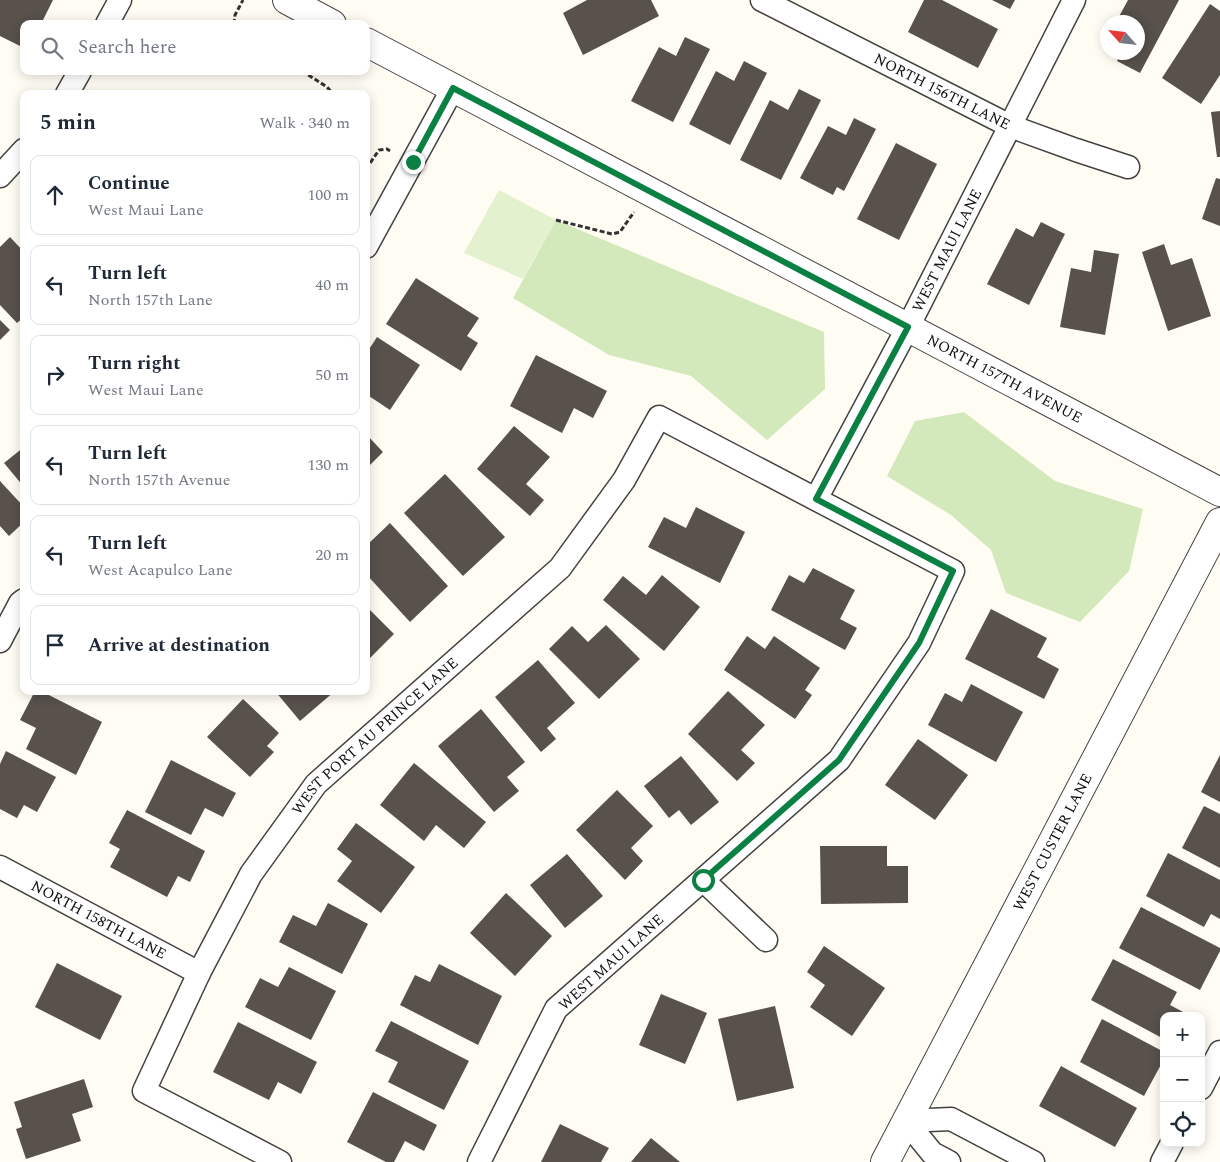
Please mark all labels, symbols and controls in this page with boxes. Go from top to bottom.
north arrow [1100,15,1145,60]
search box [20,20,370,75]
text: Search here [78,33,177,62]
icon: search [38,34,66,62]
street label: NORTH 156TH LANE [870,48,1014,136]
text: 5 min [40,107,96,139]
text: Walk · 340 m [259,111,350,135]
route end [402,151,425,174]
text: Continue [88,169,170,198]
icon: ahead [41,181,69,209]
text: 100 m [307,183,349,207]
street label: WEST MAUI LANE [906,185,988,316]
text: West Maui Lane [88,198,204,222]
text: Turn left [88,259,167,288]
icon: left [41,271,69,299]
text: 40 m [315,273,349,297]
text: North 157th Lane [88,288,213,312]
street label: NORTH 157TH AVENUE [923,329,1086,430]
text: Turn right [88,349,181,378]
icon: right [41,361,69,389]
text: 50 m [315,363,349,387]
text: West Maui Lane [88,378,204,402]
text: Turn left [88,439,167,468]
icon: left [41,451,69,479]
text: 130 m [307,453,349,477]
text: North 157th Avenue [88,468,231,492]
text: Turn left [88,529,167,558]
icon: left [41,541,69,569]
text: 20 m [315,543,349,567]
text: West Acapulco Lane [88,558,233,582]
icon: arrive [41,631,69,659]
text: Arrive at destination [88,631,270,660]
street label: WEST PORT AU PRINCE LANE [286,652,464,820]
street label: WEST CUSTER LANE [1007,769,1098,915]
route start [692,869,715,892]
street label: NORTH 158TH LANE [27,875,170,966]
street label: WEST MAUI LANE [553,909,669,1016]
map controls [1160,1012,1205,1147]
button: + [1160,1012,1205,1057]
button: − [1160,1057,1205,1102]
button: locate [1160,1102,1205,1147]

